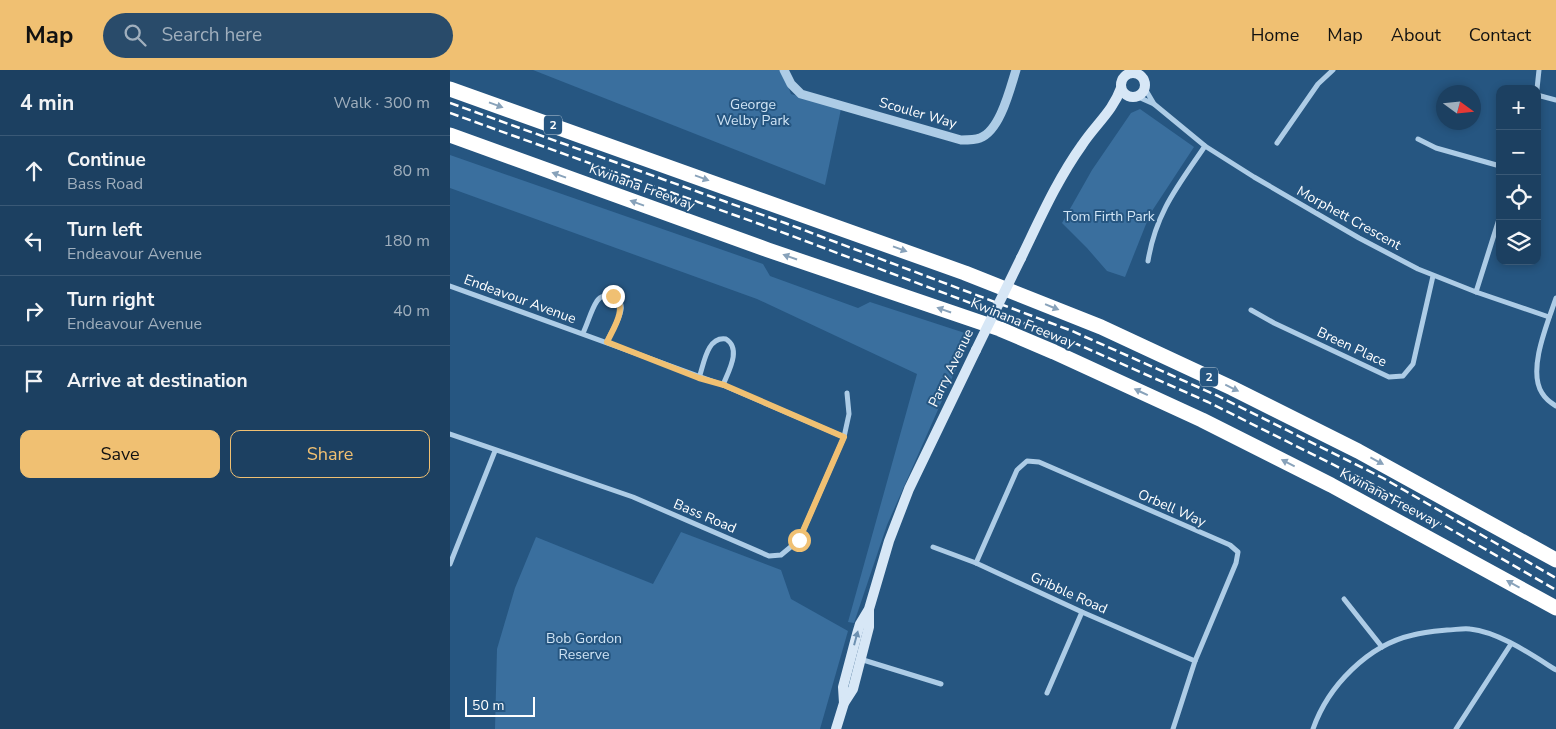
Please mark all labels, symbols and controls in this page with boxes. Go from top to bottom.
search box [103,13,453,58]
text: Map [25,19,73,51]
icon: search [121,21,149,49]
text: Search here [161,22,262,48]
text: Home [1251,23,1299,47]
text: Map [1327,23,1363,47]
text: About [1391,23,1441,47]
text: Contact [1469,23,1531,47]
north arrow [1436,85,1481,130]
map controls [1496,85,1541,265]
button: + [1496,85,1541,130]
text: 4 min [20,89,74,117]
text: Walk · 300 m [334,92,430,114]
street label: Scouler Way [877,93,960,133]
park label: George Welby Park [717,95,790,130]
one-way arrow [489,101,504,109]
road number: 2 [544,116,562,134]
button: − [1496,130,1541,175]
text: Continue [67,147,146,173]
icon: ahead [20,157,48,185]
street label: Kwinana Freeway [587,159,698,215]
text: 80 m [393,160,430,182]
one-way arrow [551,171,566,179]
text: Bass Road [67,173,143,195]
one-way arrow [695,175,710,182]
button: locate [1496,175,1541,220]
street label: Morphett Crescent [1293,181,1405,255]
one-way arrow [629,199,644,207]
park label: Tom Firth Park [1063,207,1156,226]
text: Turn left [67,217,142,243]
button: layers [1496,220,1541,265]
icon: left [20,227,48,255]
text: 180 m [383,230,430,252]
text: Endeavour Avenue [67,243,202,265]
one-way arrow [893,245,908,253]
one-way arrow [782,253,797,261]
street label: Endeavour Avenue [461,270,579,328]
route end [602,285,625,308]
text: Turn right [67,287,154,313]
street label: Kwinana Freeway [968,293,1079,353]
icon: right [20,297,48,325]
text: 40 m [393,300,430,322]
one-way arrow [1045,303,1059,311]
one-way arrow [936,306,951,313]
text: Endeavour Avenue [67,313,202,335]
street label: Breen Place [1314,323,1390,371]
street label: Parry Avenue [924,326,978,410]
icon: arrive [20,367,48,395]
text: Arrive at destination [67,368,248,394]
road number: 2 [1200,368,1218,386]
one-way arrow [1225,384,1239,392]
one-way arrow [1134,388,1148,396]
button: Save [20,430,220,478]
button: Share [230,430,430,478]
one-way arrow [1370,457,1384,465]
one-way arrow [1280,459,1295,467]
street label: Kwinana Freeway [1336,464,1444,533]
street label: Orbell Way [1135,485,1210,532]
street label: Bass Road [671,494,739,538]
route start [788,529,811,552]
street label: Gribble Road [1027,568,1111,618]
one-way arrow [1506,580,1521,588]
park label: Bob Gordon Reserve [546,629,622,664]
one-way arrow [852,630,860,646]
scale bar [465,694,535,717]
text: 50 m [472,696,504,715]

